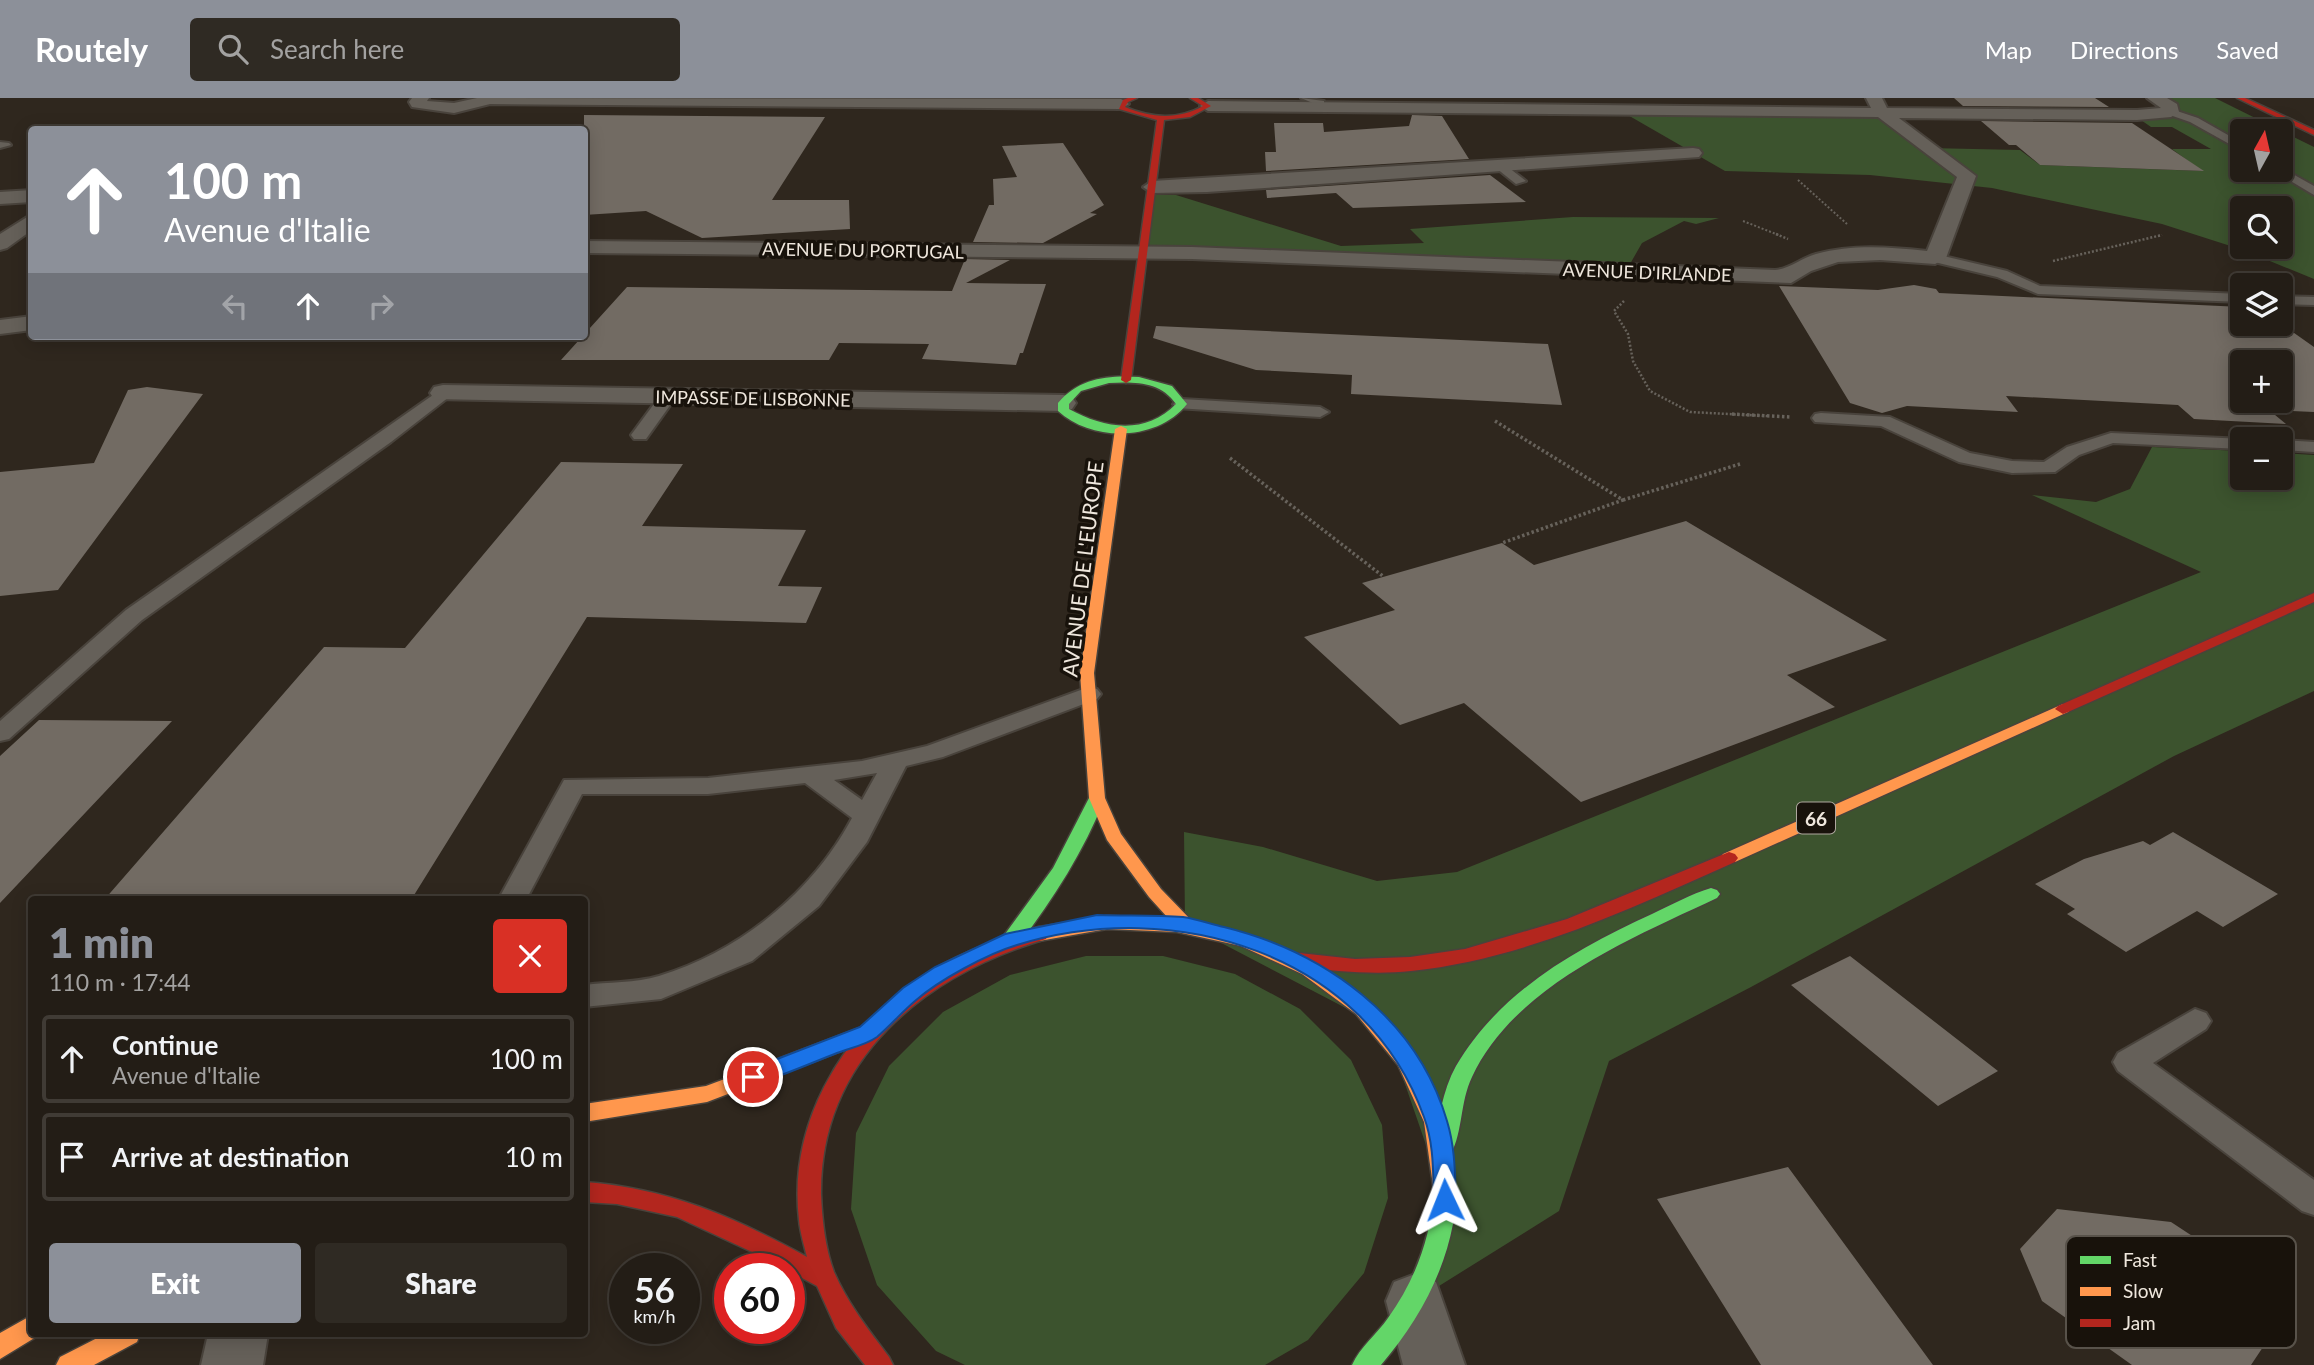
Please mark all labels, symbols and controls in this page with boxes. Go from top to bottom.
search box [190,18,680,81]
text: Routely [35,29,148,69]
icon: search [214,30,252,68]
text: Search here [270,33,404,65]
text: Map [1985,35,2032,64]
text: Directions [2070,35,2178,64]
text: Saved [2216,35,2279,64]
north arrow [2230,119,2292,182]
map controls [2230,119,2293,490]
text: 100 m [164,151,302,209]
icon: ahead [49,154,140,245]
button: search [2230,196,2293,259]
text: Avenue d'Italie [164,210,371,249]
street label: AVENUE DU PORTUGAL [762,237,964,263]
street label: AVENUE D'IRLANDE [1562,258,1732,286]
button: layers [2230,273,2293,336]
icon: left [216,287,254,325]
icon: ahead [289,287,327,325]
icon: right [362,287,400,325]
button: + [2230,350,2293,413]
street label: IMPASSE DE LISBONNE [655,385,851,411]
button: − [2230,427,2293,490]
street label: AVENUE DE L'EUROPE [1056,460,1108,678]
road number: 66 [1797,803,1835,834]
text: 1 min [49,917,154,967]
button: close [493,919,567,993]
text: 110 m · 17:44 [49,968,191,996]
text: Continue [112,1029,218,1061]
icon: ahead [53,1040,91,1078]
text: 100 m [490,1043,563,1075]
pin [723,1047,783,1107]
icon: arrive [734,1058,772,1096]
text: Avenue d'Italie [112,1061,260,1089]
icon: arrive [53,1138,91,1176]
text: Arrive at destination [112,1141,349,1173]
text: 10 m [505,1141,563,1173]
position arrow [1408,1163,1482,1237]
legend [2066,1236,2296,1348]
button: Exit [49,1243,301,1323]
button: Share [315,1243,567,1323]
text: Fast [2123,1248,2157,1271]
speed limit sign: 60 [714,1253,805,1344]
text: 56 [634,1268,675,1310]
text: Slow [2123,1279,2163,1302]
text: km/h [633,1305,676,1327]
text: Jam [2123,1311,2156,1334]

